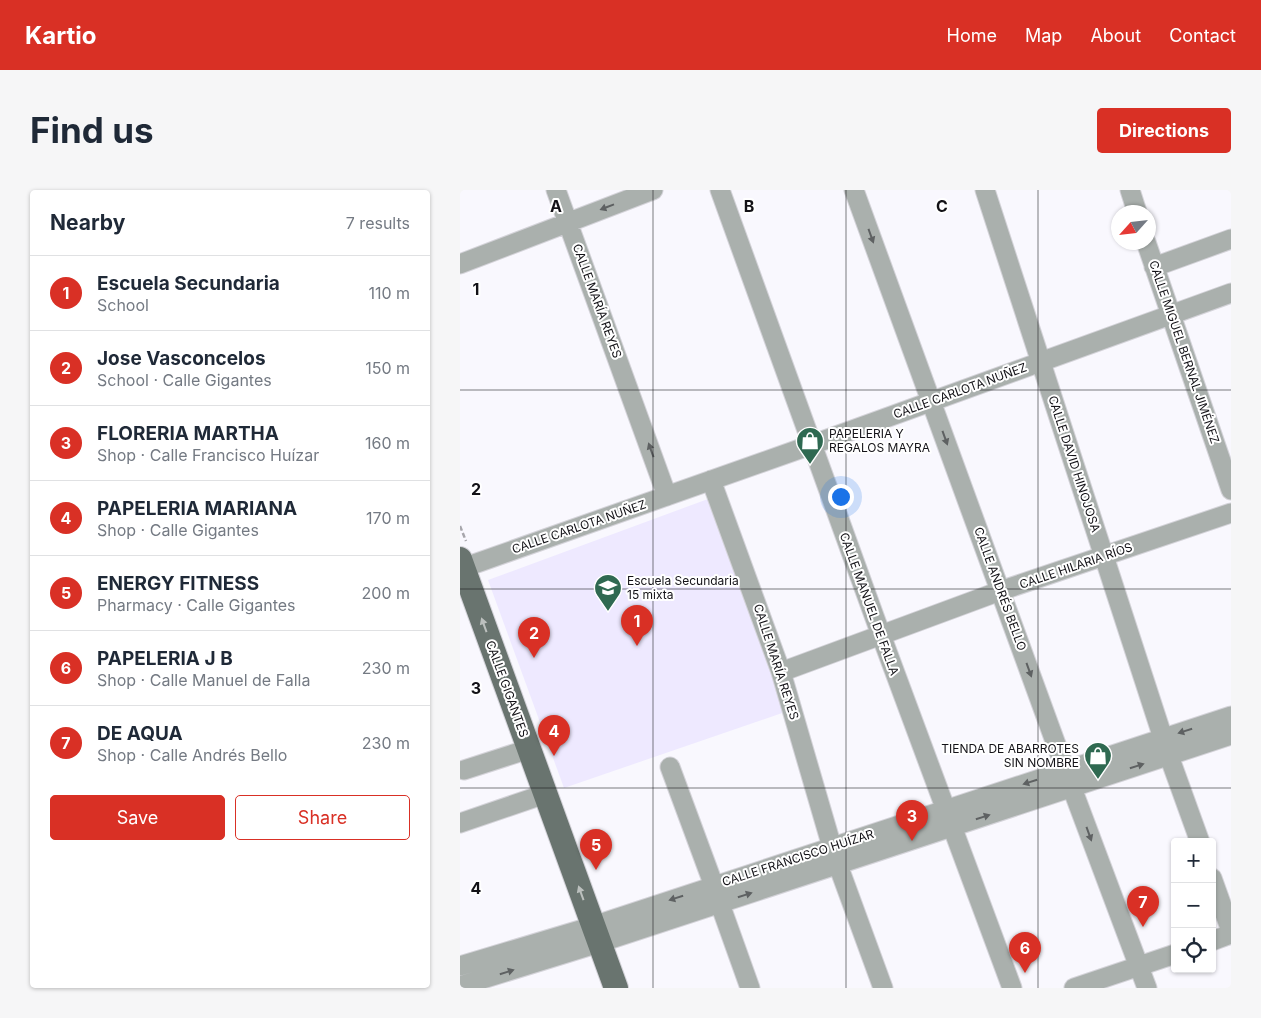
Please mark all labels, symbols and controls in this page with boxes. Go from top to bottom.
text: Kartio [25,21,96,50]
text: Home [947,25,997,46]
text: Map [1025,25,1062,46]
text: About [1090,25,1141,46]
text: Contact [1169,25,1236,46]
button: Directions [1097,108,1231,153]
text: Find us [30,109,154,151]
text: A [550,196,562,216]
text: B [744,196,754,216]
text: C [936,196,948,216]
one-way arrow [599,203,614,211]
north arrow [1111,205,1156,250]
text: Nearby [50,210,125,235]
text: 7 results [346,213,410,233]
one-way arrow [867,229,875,244]
street label: CALLE MARÍA REYES [570,242,625,360]
street label: CALLE MIGUEL BERNAL JIMÉNEZ [1146,258,1223,445]
text: Escuela Secundaria [97,272,280,295]
text: 1 [473,279,479,299]
text: 1 [63,283,69,303]
text: 110 m [368,283,410,303]
text: School [97,295,149,315]
text: Jose Vasconcelos [97,347,266,370]
text: 2 [61,358,71,378]
text: 150 m [365,358,410,378]
street label: CALLE CARLOTA NUÑEZ [891,359,1029,422]
text: School · Calle Gigantes [97,370,272,390]
street label: CALLE DAVID HINOJOSA [1045,394,1104,534]
text: FLORERIA MARTHA [97,422,279,445]
shop icon: PAPELERIA Y REGALOS MAYRA [795,426,825,465]
place label: PAPELERIA Y REGALOS MAYRA [829,426,930,455]
one-way arrow [941,431,949,446]
text: 3 [61,433,71,453]
text: 160 m [365,433,410,453]
one-way arrow [647,442,655,457]
text: Shop · Calle Francisco Huízar [97,445,319,465]
text: 2 [471,479,481,499]
your location [828,484,854,510]
street label: CALLE CARLOTA NUÑEZ [510,496,648,557]
text: PAPELERIA MARIANA [97,497,297,520]
text: 4 [61,508,71,528]
text: 170 m [366,508,410,528]
text: Shop · Calle Gigantes [97,520,259,540]
street label: CALLE ANDRÉS BELLO [971,525,1030,653]
street label: CALLE MANUEL DE FALLA [837,530,902,677]
street label: CALLE HILARIA RÍOS [1017,539,1135,592]
text: ENERGY FITNESS [97,572,259,595]
school or university icon: Escuela Secundaria 15 mixta [593,573,623,612]
place label: Escuela Secundaria 15 mixta [627,573,739,602]
text: 5 [61,583,71,603]
text: 200 m [362,583,410,603]
text: Pharmacy · Calle Gigantes [97,595,296,615]
street label: CALLE MARÍA REYES [751,602,802,722]
pin: 1 [621,605,653,646]
one-way arrow [480,617,488,632]
pin: 2 [518,617,550,658]
street label: CALLE GIGANTES [483,638,532,740]
text: PAPELERIA J B [97,647,233,670]
text: 6 [61,658,71,678]
text: 230 m [362,658,410,678]
one-way arrow [1025,663,1033,678]
text: Shop · Calle Manuel de Falla [97,670,310,690]
text: 3 [471,678,481,698]
pin: 4 [538,715,570,756]
text: DE AQUA [97,722,183,745]
one-way arrow [1177,728,1192,735]
text: 7 [61,733,71,753]
text: 230 m [362,733,410,753]
place label: TIENDA DE ABARROTES SIN NOMBRE [941,741,1079,770]
shop icon: TIENDA DE ABARROTES SIN NOMBRE [1083,741,1113,780]
text: Shop · Calle Andrés Bello [97,745,287,765]
one-way arrow [1130,762,1145,770]
one-way arrow [1023,779,1038,786]
button: Save [50,795,225,840]
button: Share [235,795,410,840]
pin: 3 [896,800,928,841]
one-way arrow [975,813,990,820]
street label: CALLE FRANCISCO HUÍZAR [720,826,876,889]
one-way arrow [1086,826,1093,841]
pin: 5 [580,829,612,870]
map controls [1171,838,1216,973]
button: + [1171,838,1216,883]
text: 4 [471,878,482,898]
button: − [1171,883,1216,928]
one-way arrow [577,885,585,900]
pin: 7 [1127,886,1159,927]
one-way arrow [738,891,753,899]
one-way arrow [669,895,684,902]
button: locate [1171,928,1216,973]
pin: 6 [1009,932,1041,973]
one-way arrow [499,968,514,975]

